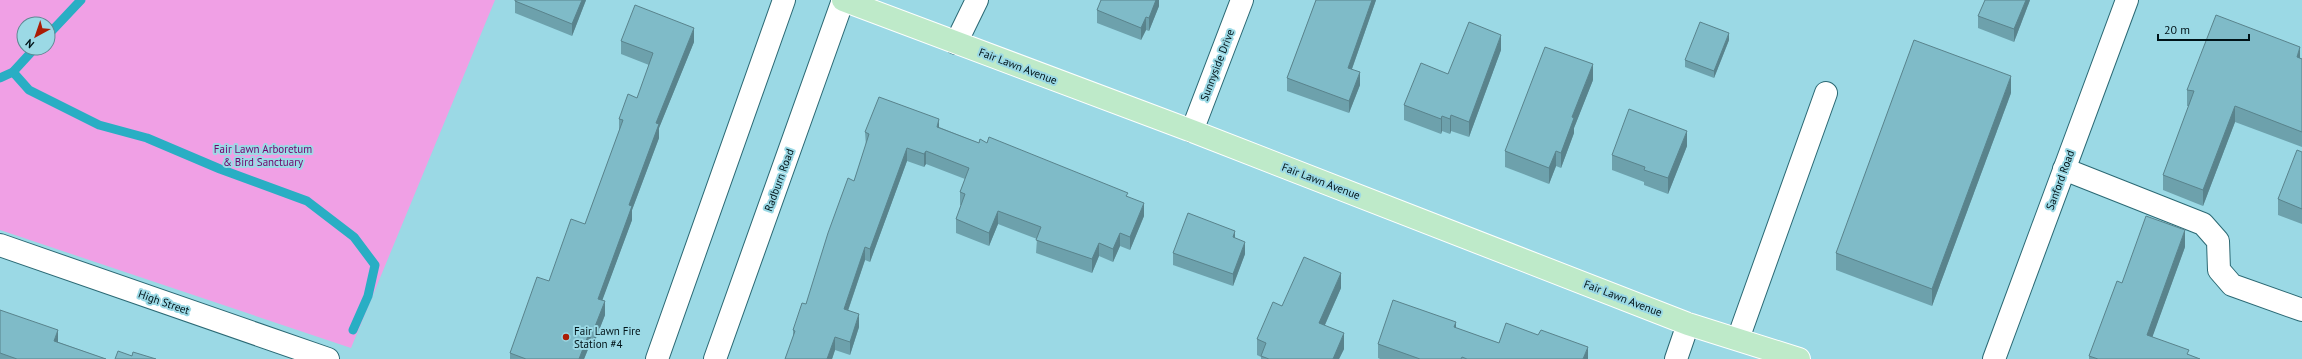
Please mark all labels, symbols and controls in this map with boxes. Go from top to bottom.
north arrow [16,16,56,56]
scale bar [2158,16,2249,42]
text: 20 m [2164,22,2190,37]
street label: Sunnyside Drive [1197,27,1237,103]
text: N [22,36,37,51]
street label: Fair Lawn Avenue [977,45,1060,88]
park label: Fair Lawn Arboretum & Bird Sanctuary [214,142,312,169]
street label: Radburn Road [761,147,797,213]
street label: Sanford Road [2043,148,2077,212]
street label: Fair Lawn Avenue [1280,160,1363,203]
street label: Fair Lawn Avenue [1582,277,1665,320]
street label: High Street [137,287,192,317]
place label: Fair Lawn Fire Station #4 [574,324,641,351]
marker: Fair Lawn Fire Station #4 [561,332,571,342]

